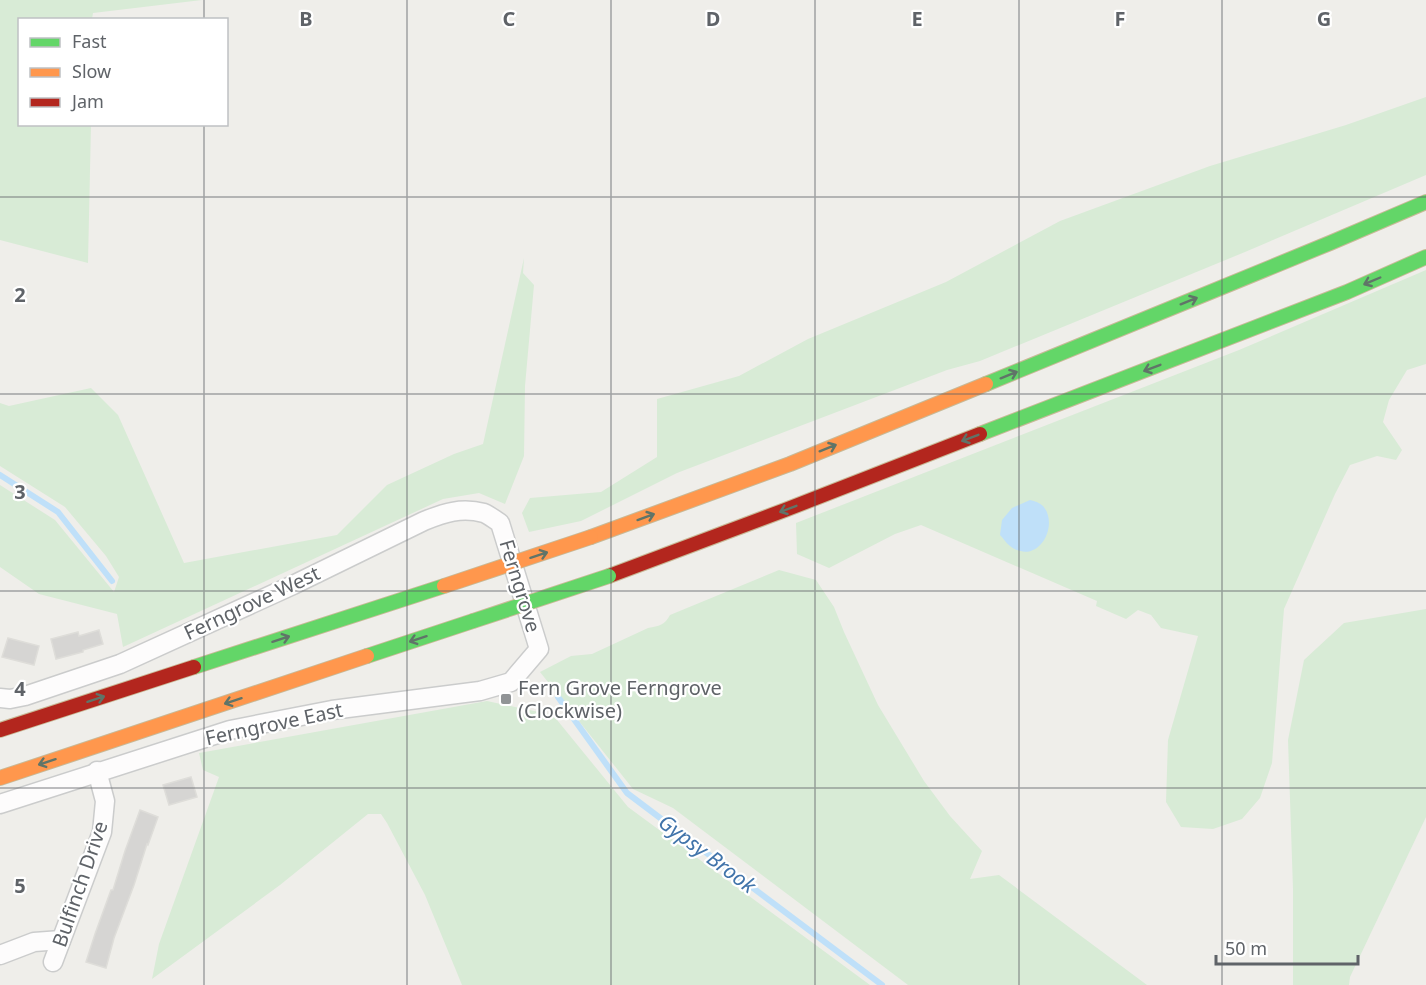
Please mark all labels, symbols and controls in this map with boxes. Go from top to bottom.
text: B [299,5,313,32]
text: C [503,5,516,32]
text: D [706,5,720,32]
text: E [911,5,923,32]
text: F [1115,5,1125,32]
text: G [1317,5,1331,32]
legend [18,18,228,126]
text: Fast [72,29,107,53]
text: Slow [72,59,111,83]
text: Jam [70,89,104,113]
one-way arrow [1364,276,1382,287]
text: 2 [14,281,26,308]
one-way arrow [1180,295,1198,306]
one-way arrow [1143,363,1162,374]
one-way arrow [999,369,1018,380]
one-way arrow [961,433,980,444]
one-way arrow [819,442,837,453]
text: 3 [14,478,26,505]
one-way arrow [780,504,798,515]
one-way arrow [636,511,655,522]
street label: Ferngrove [494,536,547,636]
one-way arrow [529,548,548,559]
street label: Ferngrove West [179,559,324,646]
one-way arrow [271,633,290,644]
one-way arrow [409,635,428,646]
place label: Fern Grove Ferngrove (Clockwise) [518,674,722,724]
text: 4 [14,675,26,702]
marker: Fern Grove Ferngrove (Clockwise) [499,692,513,706]
one-way arrow [86,693,105,704]
street label: Ferngrove East [203,696,345,751]
one-way arrow [224,696,243,707]
one-way arrow [39,758,57,769]
water label: Gypsy Brook [653,807,763,900]
street label: Bulfinch Drive [45,817,114,950]
text: 5 [14,872,26,899]
scale bar [1216,928,1358,966]
text: 50 m [1225,936,1267,960]

